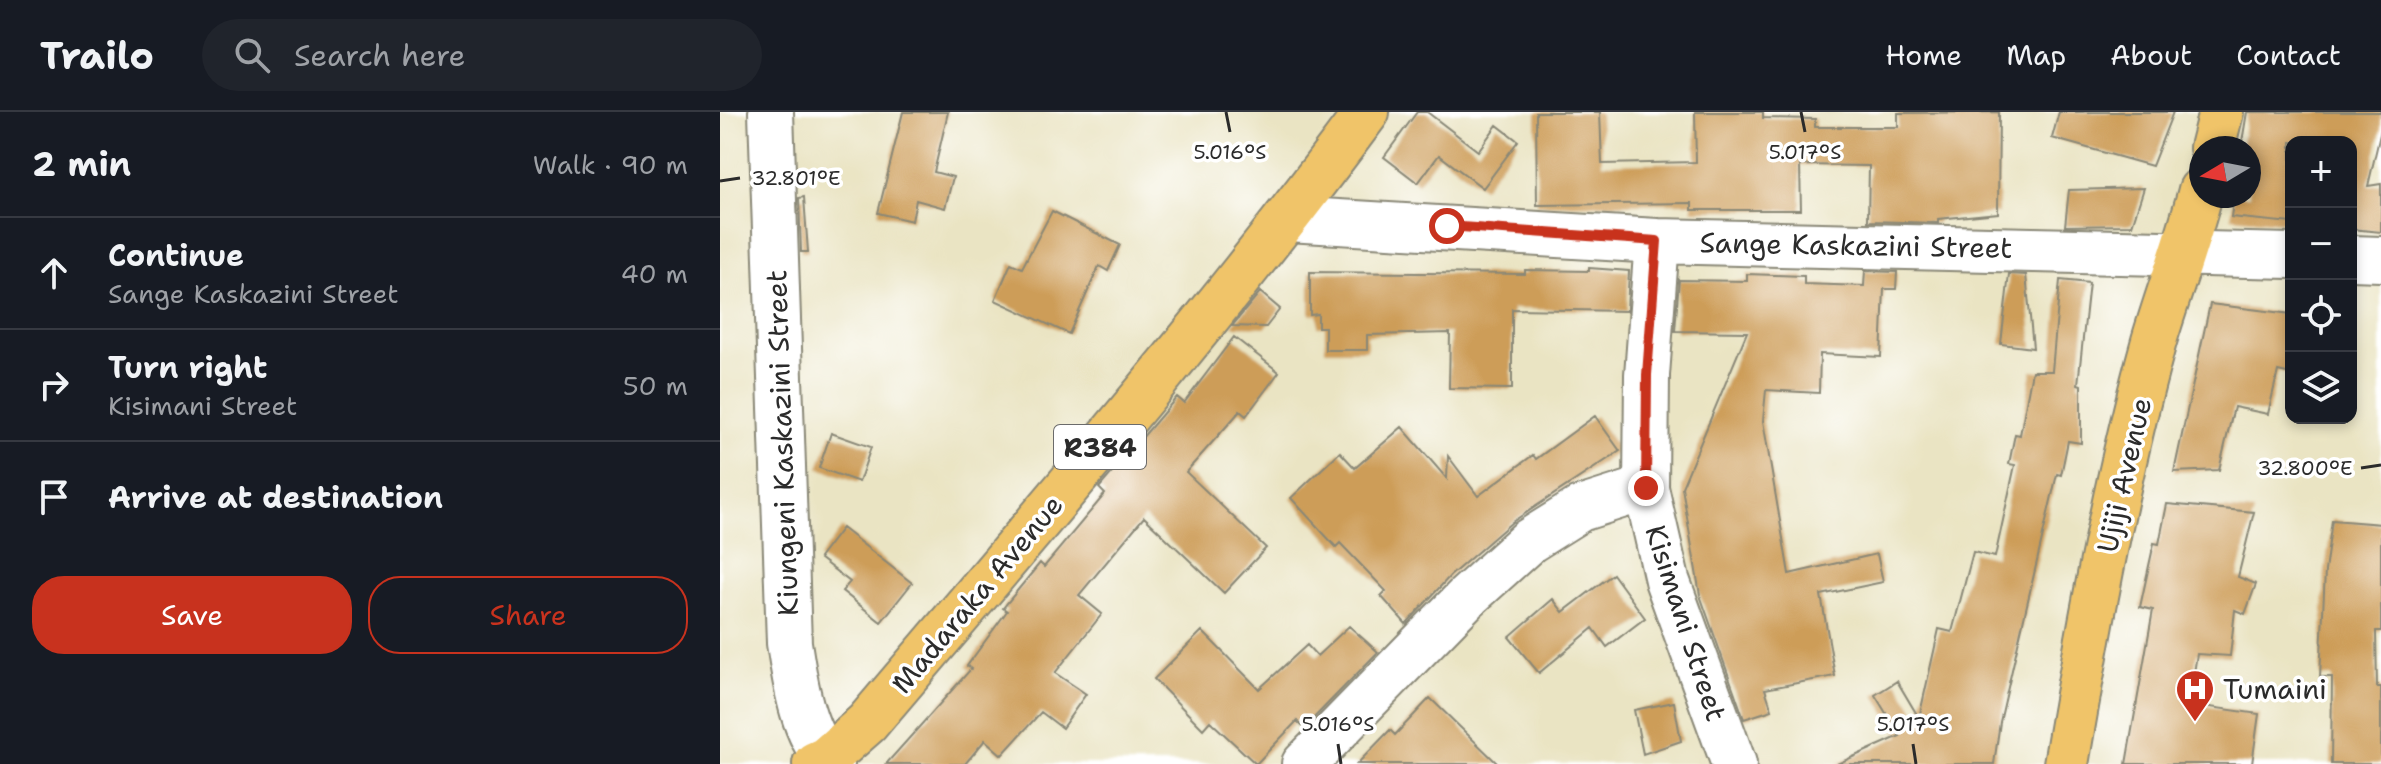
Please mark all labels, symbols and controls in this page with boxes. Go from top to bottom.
search box [202,19,762,91]
text: Trailo [40,30,154,81]
icon: search [230,33,274,77]
text: Search here [294,35,465,76]
text: Home [1885,36,1962,74]
text: Map [2006,36,2066,74]
text: About [2110,36,2192,74]
text: Contact [2236,36,2341,74]
north arrow [2189,136,2261,208]
map controls [2285,136,2357,424]
button: + [2285,136,2357,208]
text: 5.016°S [1194,139,1266,165]
text: 5.017°S [1769,139,1841,165]
text: 2 min [32,141,131,187]
text: Walk · 90 m [533,147,688,182]
text: 32.801°E [752,165,840,191]
route start [1429,208,1465,244]
button: − [2285,208,2357,280]
street label: Sange Kaskazini Street [1699,223,2013,267]
text: Continue [108,235,244,276]
icon: ahead [32,251,76,295]
text: 40 m [621,256,688,291]
street label: Kiungeni Kaskazini Street [757,269,807,617]
text: Sange Kaskazini Street [108,276,399,311]
button: locate [2285,280,2357,352]
text: Turn right [108,347,267,388]
button: layers [2285,352,2357,424]
icon: right [32,363,76,407]
text: 50 m [623,368,688,403]
text: Kisimani Street [108,388,297,423]
street label: Ujiji Avenue [2088,394,2160,556]
road number: R384 [1054,425,1146,469]
text: 32.800°E [2257,455,2353,481]
route end [1628,470,1664,506]
icon: arrive [32,475,76,519]
text: Arrive at destination [108,477,443,518]
street label: Madaraka Avenue [883,487,1071,701]
street label: Kisimani Street [1636,520,1736,726]
button: Save [32,576,352,654]
button: Share [368,576,688,654]
hospital icon: Tumaini [2174,668,2216,723]
place label: Tumaini [2223,670,2327,708]
text: 5.016°S [1302,711,1374,737]
text: 5.017°S [1877,711,1949,737]

